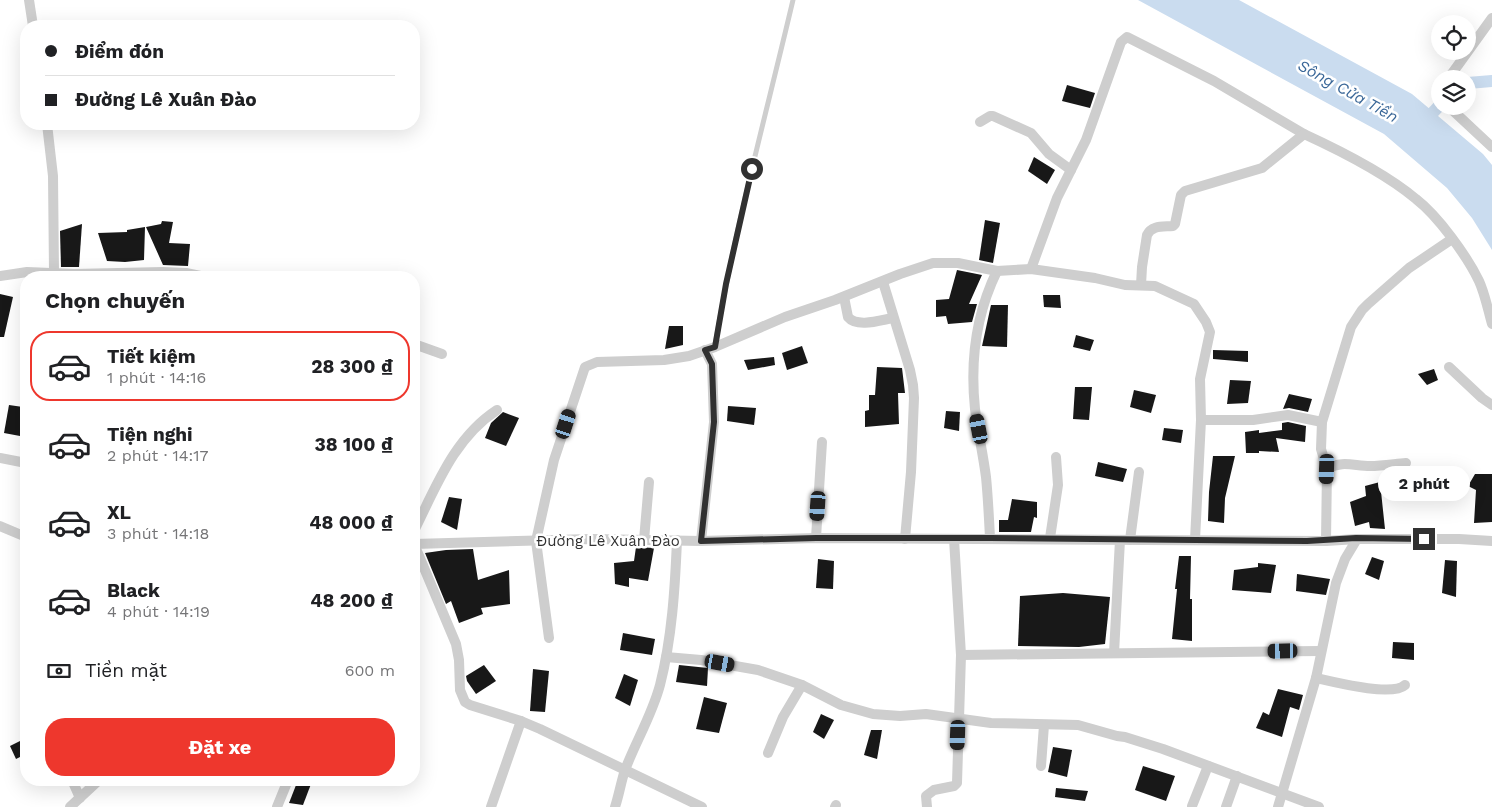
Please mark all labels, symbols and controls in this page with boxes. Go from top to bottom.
map controls [1431,15,1476,115]
button: locate [1431,15,1476,60]
text: Điểm đón [75,40,164,63]
water label: Sông Cửa Tiền [1295,56,1401,126]
button: layers [1431,70,1476,115]
text: Đường Lê Xuân Đào [75,88,257,111]
route start [741,158,763,180]
text: Chọn chuyến [45,288,185,313]
icon: car [47,344,92,389]
text: Tiết kiệm [107,345,196,368]
text: 28 300 ₫ [311,355,393,378]
text: 1 phút · 14:16 [107,368,206,387]
car [554,407,577,441]
car [968,413,989,445]
icon: car [47,422,92,467]
text: Tiện nghi [107,423,193,446]
text: 38 100 ₫ [314,433,393,456]
text: 2 phút · 14:17 [107,446,208,465]
car [1318,454,1335,484]
callout: 2 phút [1378,466,1470,502]
text: 2 phút [1399,474,1449,493]
car [809,491,826,521]
icon: car [47,500,92,545]
text: XL [107,501,131,524]
text: 48 000 ₫ [309,511,393,534]
text: 3 phút · 14:18 [107,524,209,543]
route end [1413,528,1435,550]
street label: Đường Lê Xuân Đào [536,532,680,550]
icon: car [47,578,92,623]
text: Black [107,579,160,602]
text: 48 200 ₫ [310,589,393,612]
text: 4 phút · 14:19 [107,602,210,621]
car [1267,643,1298,659]
car [703,653,736,673]
icon: cash [45,657,73,685]
text: Tiền mặt [85,659,167,682]
text: 600 m [345,661,395,680]
button: Đặt xe [45,718,395,776]
car [949,720,966,750]

